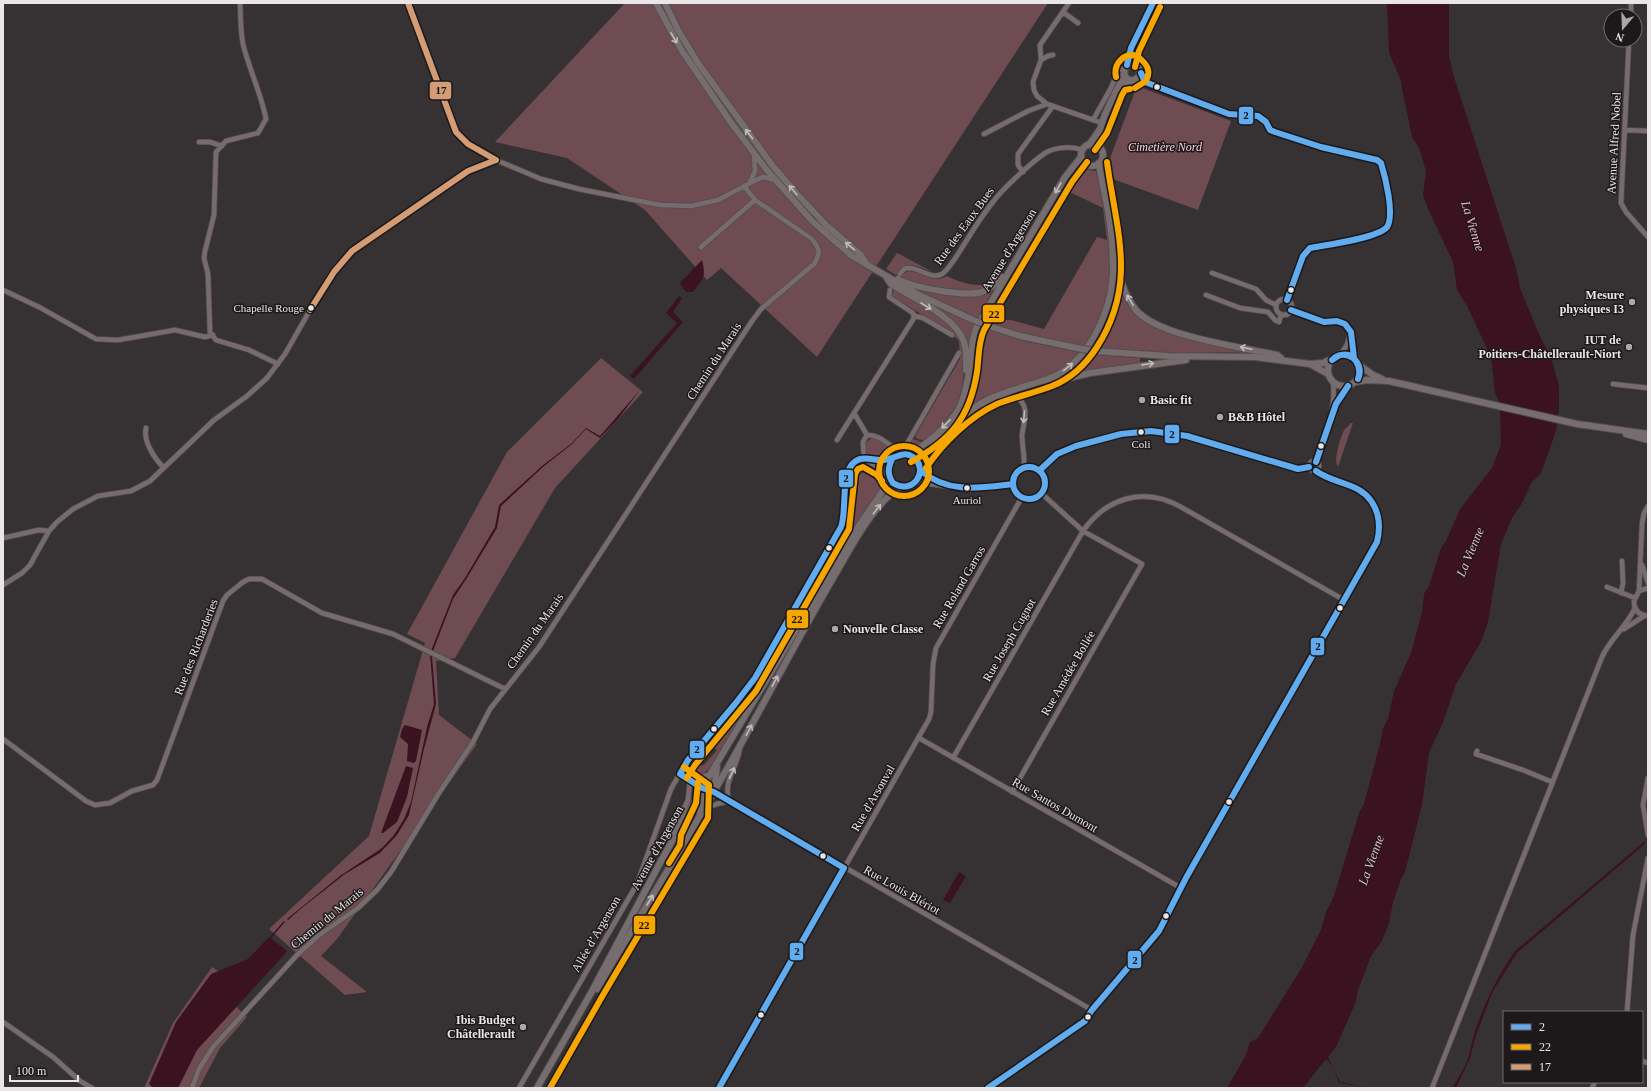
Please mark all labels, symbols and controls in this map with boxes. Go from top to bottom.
north arrow [1603,8,1643,48]
text: N [1614,30,1625,44]
one-way arrow [670,32,678,44]
line badge: 17 [429,81,452,100]
unlabelled marker [1152,82,1162,92]
text: 17 [436,84,447,96]
street label: Avenue Alfred Nobel [1604,91,1624,195]
line badge: 2 [1238,106,1254,125]
text: 2 [1243,109,1249,121]
one-way arrow [744,128,753,139]
park label: Cimetière Nord [1128,140,1203,154]
one-way arrow [1053,182,1061,194]
one-way arrow [788,184,797,195]
street label: Rue des Eaux Bues [931,184,997,268]
water label: La Vienne [1458,198,1488,253]
street label: Avenue d'Argenson [979,206,1039,294]
one-way arrow [845,242,856,251]
unlabelled marker [1286,285,1296,295]
place label: Mesure physiques I3 [1560,288,1625,316]
one-way arrow [1125,295,1134,306]
marker: Mesure physiques I3 [1627,297,1637,307]
place label: Chapelle Rouge [233,302,304,314]
one-way arrow [920,302,931,310]
marker: Chapelle Rouge [306,303,316,313]
line badge: 22 [982,304,1005,323]
text: 22 [989,308,1000,320]
street label: Chemin du Marais [684,319,744,402]
place label: IUT de Poitiers-Châtellerault-Niort [1478,333,1622,361]
marker: IUT de Poitiers-Châtellerault-Niort [1624,342,1634,352]
one-way arrow [1240,344,1253,352]
one-way arrow [1141,360,1154,368]
one-way arrow [1062,362,1073,371]
place label: Basic fit [1150,393,1192,407]
marker: Basic fit [1137,395,1147,405]
one-way arrow [1021,410,1028,423]
place label: B&B Hôtel [1228,410,1286,424]
marker: B&B Hôtel [1215,412,1225,422]
one-way arrow [941,419,951,429]
line badge: 2 [1164,424,1180,444]
marker: Coli [1136,427,1146,437]
text: 2 [1169,428,1175,440]
place label: Coli [1132,438,1150,450]
unlabelled marker [1316,441,1326,451]
line badge: 2 [838,469,854,488]
text: 2 [843,472,849,484]
marker: Auriol [962,483,972,493]
place label: Auriol [953,494,981,506]
one-way arrow [873,504,882,515]
water label: La Vienne [1453,525,1487,580]
unlabelled marker [824,543,834,553]
street label: Rue Roland Garros [930,543,988,631]
street label: Chemin du Marais [504,590,567,672]
street label: Rue Joseph Cugnot [980,596,1039,684]
street label: Rue des Richarderies [171,597,221,697]
unlabelled marker [1335,603,1345,613]
line badge: 22 [786,609,809,629]
text: 22 [792,613,803,625]
place label: Nouvelle Classe [843,622,924,636]
marker: Nouvelle Classe [830,624,840,634]
street label: Rue Amédée Bollée [1038,628,1098,718]
line badge: 2 [1310,637,1325,656]
text: 2 [1315,640,1321,652]
one-way arrow [772,675,780,687]
unlabelled marker [709,724,719,734]
one-way arrow [746,724,753,736]
line badge: 2 [689,740,705,759]
text: 2 [694,743,700,755]
street label: Rue d'Arsonval [848,762,898,834]
one-way arrow [729,767,736,779]
street label: Rue Santos Dumont [1010,775,1101,836]
unlabelled marker [1224,797,1234,807]
street label: Avenue d'Argenson [628,803,686,893]
water label: La Vienne [1355,833,1387,888]
unlabelled marker [818,851,828,861]
street label: Rue Louis Blériot [861,862,943,918]
street label: Chemin du Marais [288,884,366,952]
street label: Allée d’Argenson [569,894,623,974]
one-way arrow [647,894,655,906]
unlabelled marker [1161,911,1171,921]
line badge: 22 [633,915,656,935]
text: 22 [639,919,650,931]
line badge: 2 [789,942,804,961]
text: 2 [794,945,800,957]
line badge: 2 [1127,950,1142,969]
text: 2 [1132,954,1138,966]
unlabelled marker [756,1010,766,1020]
legend [1503,1011,1643,1083]
unlabelled marker [1083,1012,1093,1022]
place label: Ibis Budget Châtellerault [447,1013,515,1041]
text: 2 [1539,1020,1545,1034]
marker: Ibis Budget Châtellerault [518,1022,528,1032]
text: 22 [1539,1040,1551,1054]
scale bar [10,1057,78,1083]
text: 17 [1539,1060,1551,1074]
text: 100 m [16,1064,47,1078]

